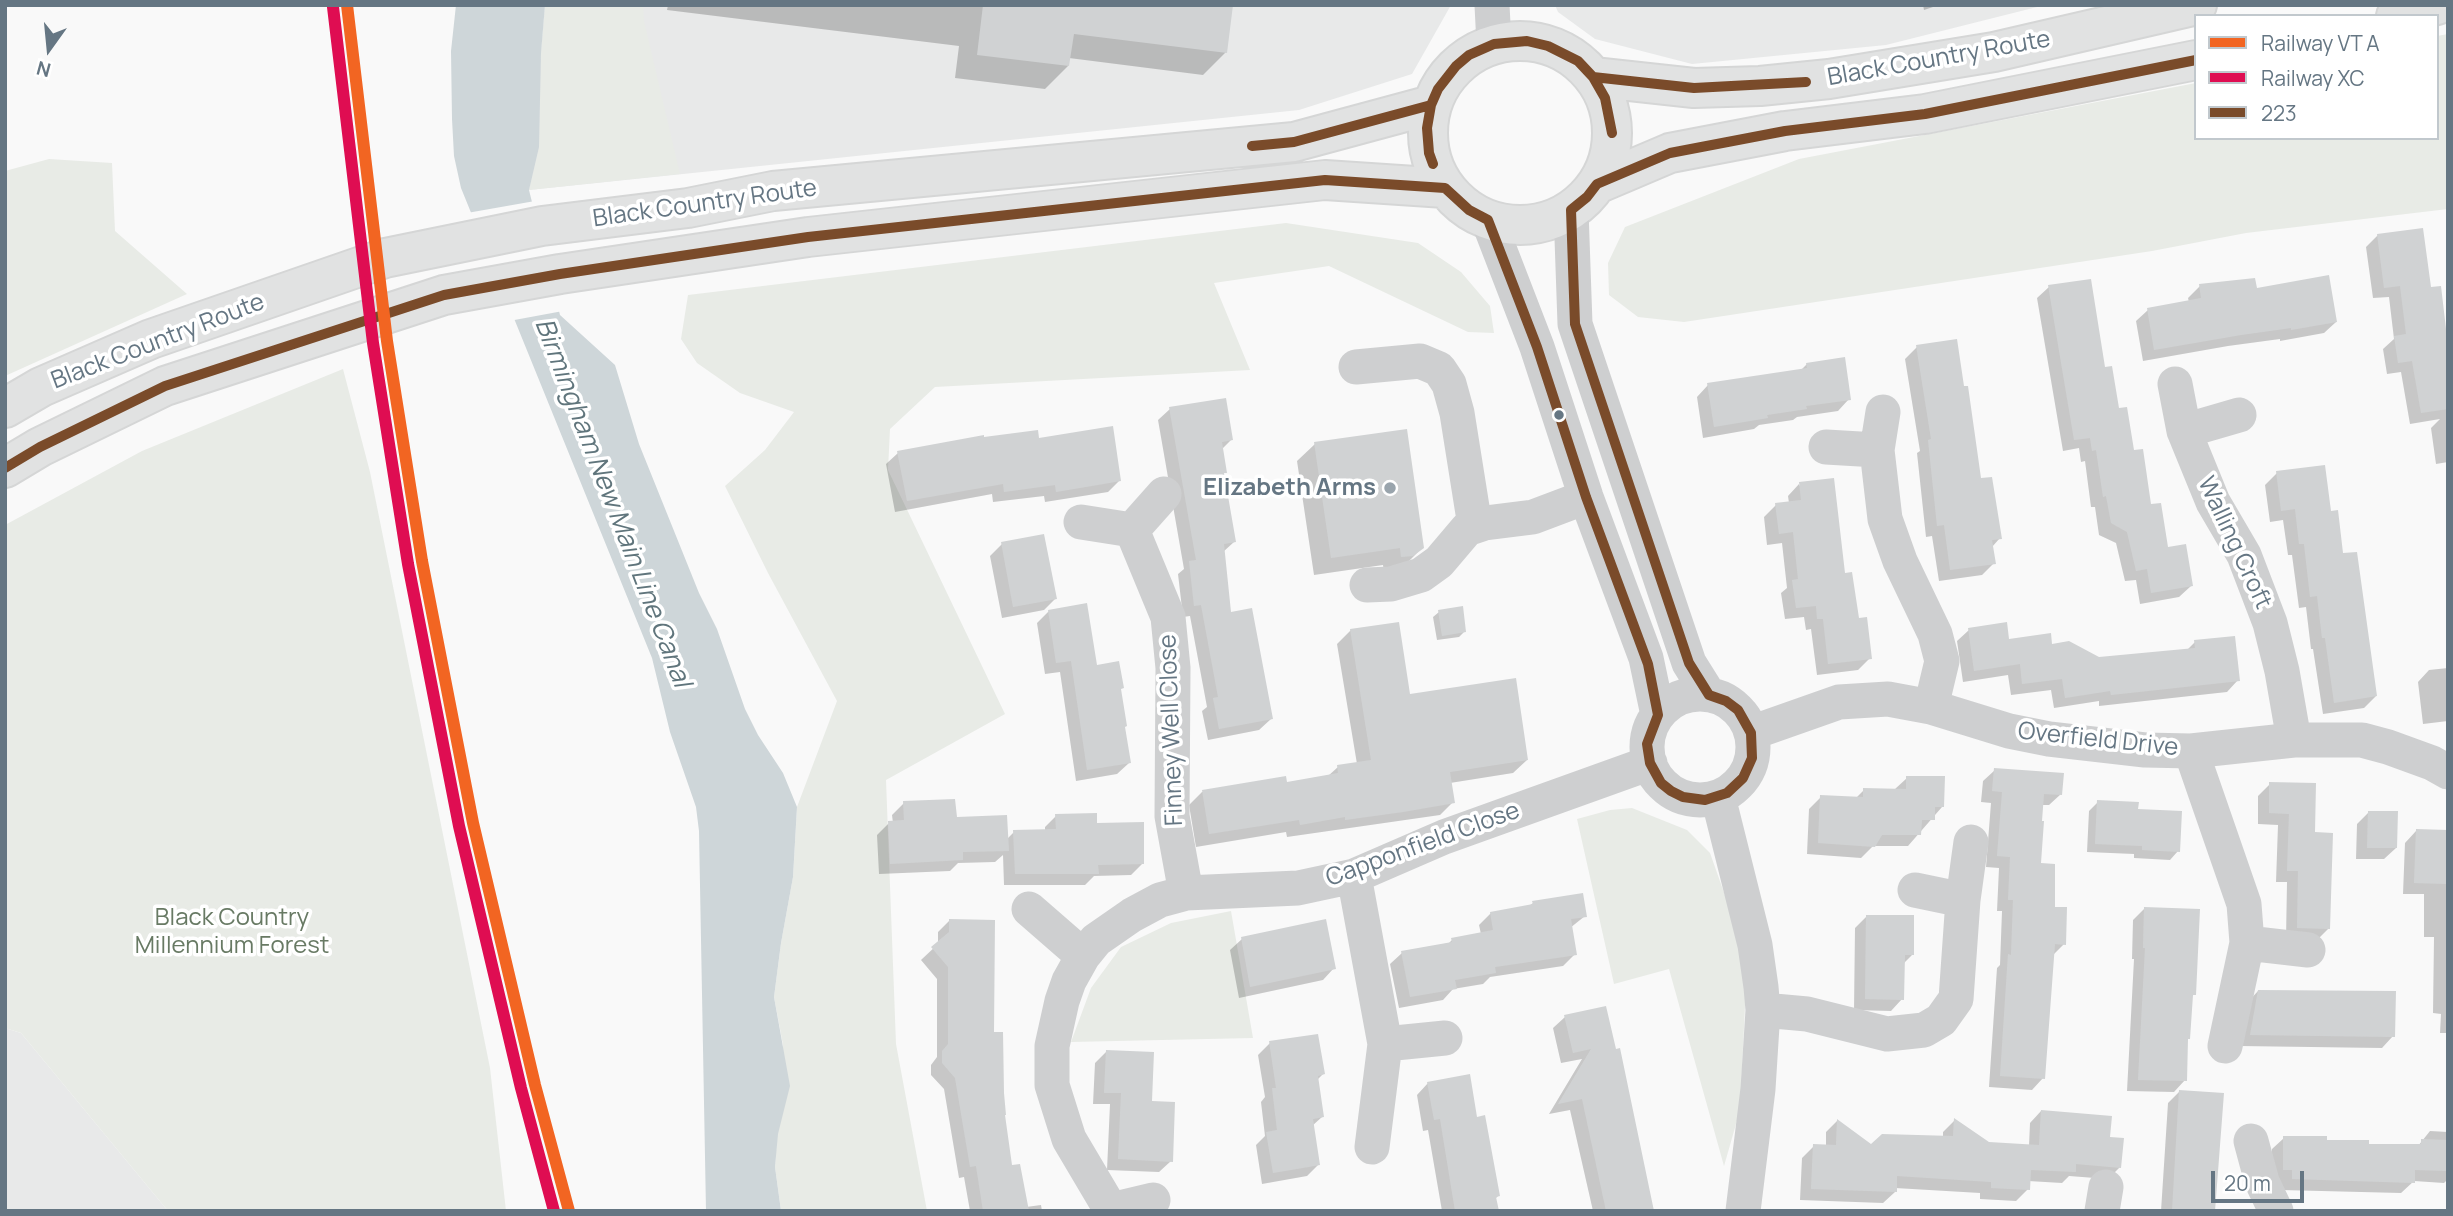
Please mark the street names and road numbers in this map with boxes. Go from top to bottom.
street label: Black Country Route [1825,25,2053,93]
street label: Black Country Route [591,174,819,234]
street label: Black Country Route [47,288,269,396]
street label: Walling Croft [2191,472,2277,614]
street label: Finney Well Close [1154,634,1190,826]
street label: Overfield Drive [2016,717,2180,763]
street label: Capponfield Close [1322,797,1524,893]

